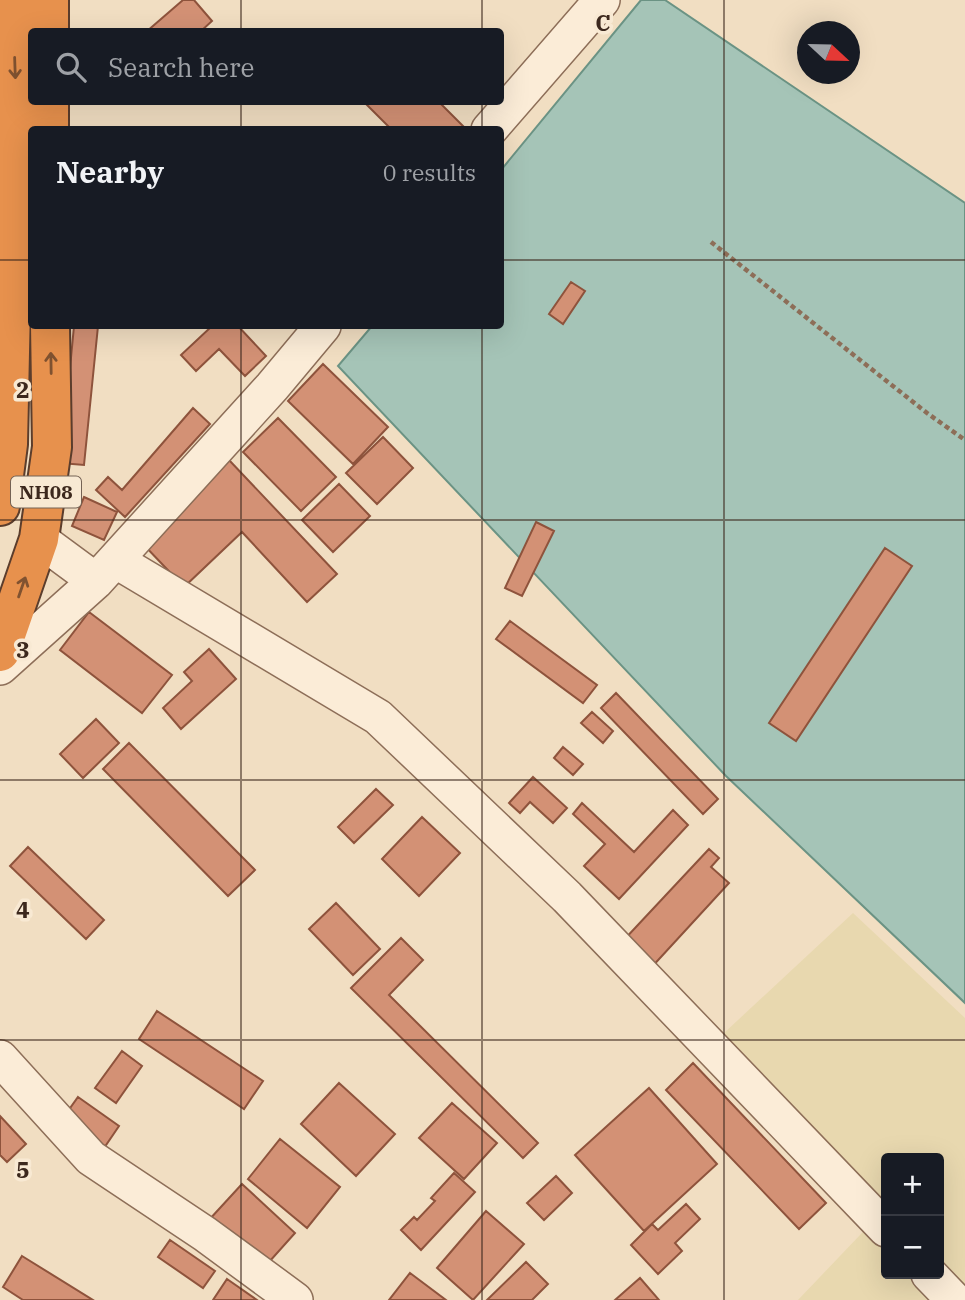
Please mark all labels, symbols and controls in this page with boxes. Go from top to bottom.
text: C [595,7,611,37]
north arrow [797,21,860,84]
search box [28,28,504,105]
icon: search [52,48,90,86]
text: Search here [108,50,254,84]
one-way arrow [9,56,22,79]
text: Nearby [56,152,164,191]
text: 0 results [383,157,476,187]
one-way arrow [44,352,57,375]
text: 2 [16,374,30,404]
road number: NH08 [11,477,81,508]
one-way arrow [17,577,29,599]
text: 3 [16,634,30,664]
text: 4 [16,894,30,924]
map controls [881,1153,944,1279]
button: + [881,1153,944,1216]
text: 5 [16,1154,30,1184]
button: − [881,1216,944,1279]

